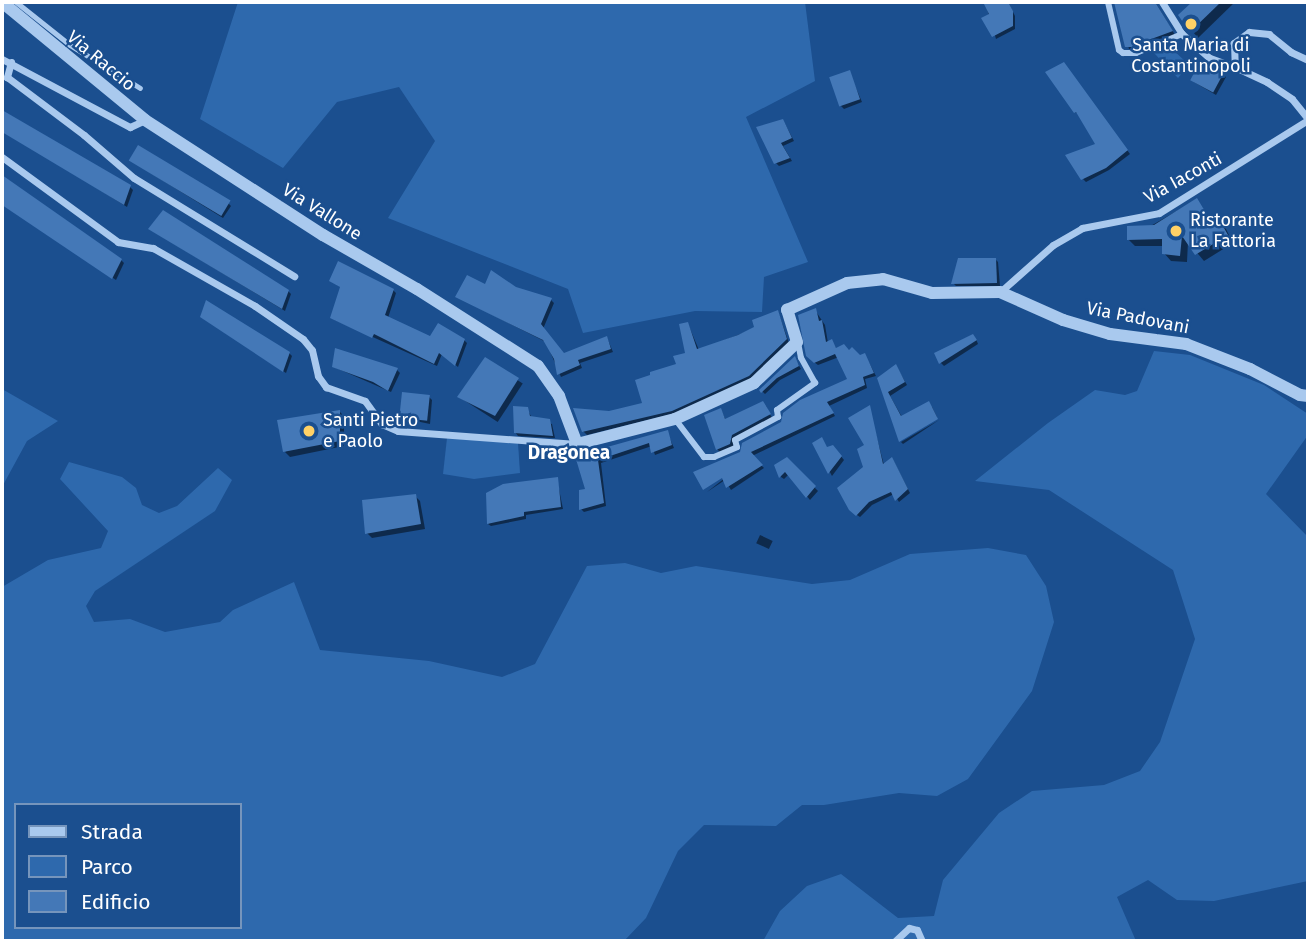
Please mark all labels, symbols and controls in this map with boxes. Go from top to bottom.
marker: Santa Maria di Costantinopoli [1183,16,1199,32]
street label: Via Raccio [62,26,140,96]
place label: Santa Maria di Costantinopoli [1131,35,1251,78]
street label: Via Iaconti [1140,148,1226,208]
street label: Via Vallone [278,179,366,245]
place label: Ristorante La Fattoria [1190,210,1276,252]
marker: Ristorante La Fattoria [1168,223,1184,239]
street label: Via Padovani [1085,297,1191,339]
place label: Santi Pietro e Paolo [323,410,418,452]
marker: Santi Pietro e Paolo [301,423,317,439]
district label: Dragonea [528,442,610,464]
legend [14,803,242,929]
text: Strada [81,819,143,845]
text: Parco [81,854,133,880]
text: Edificio [81,889,151,915]

